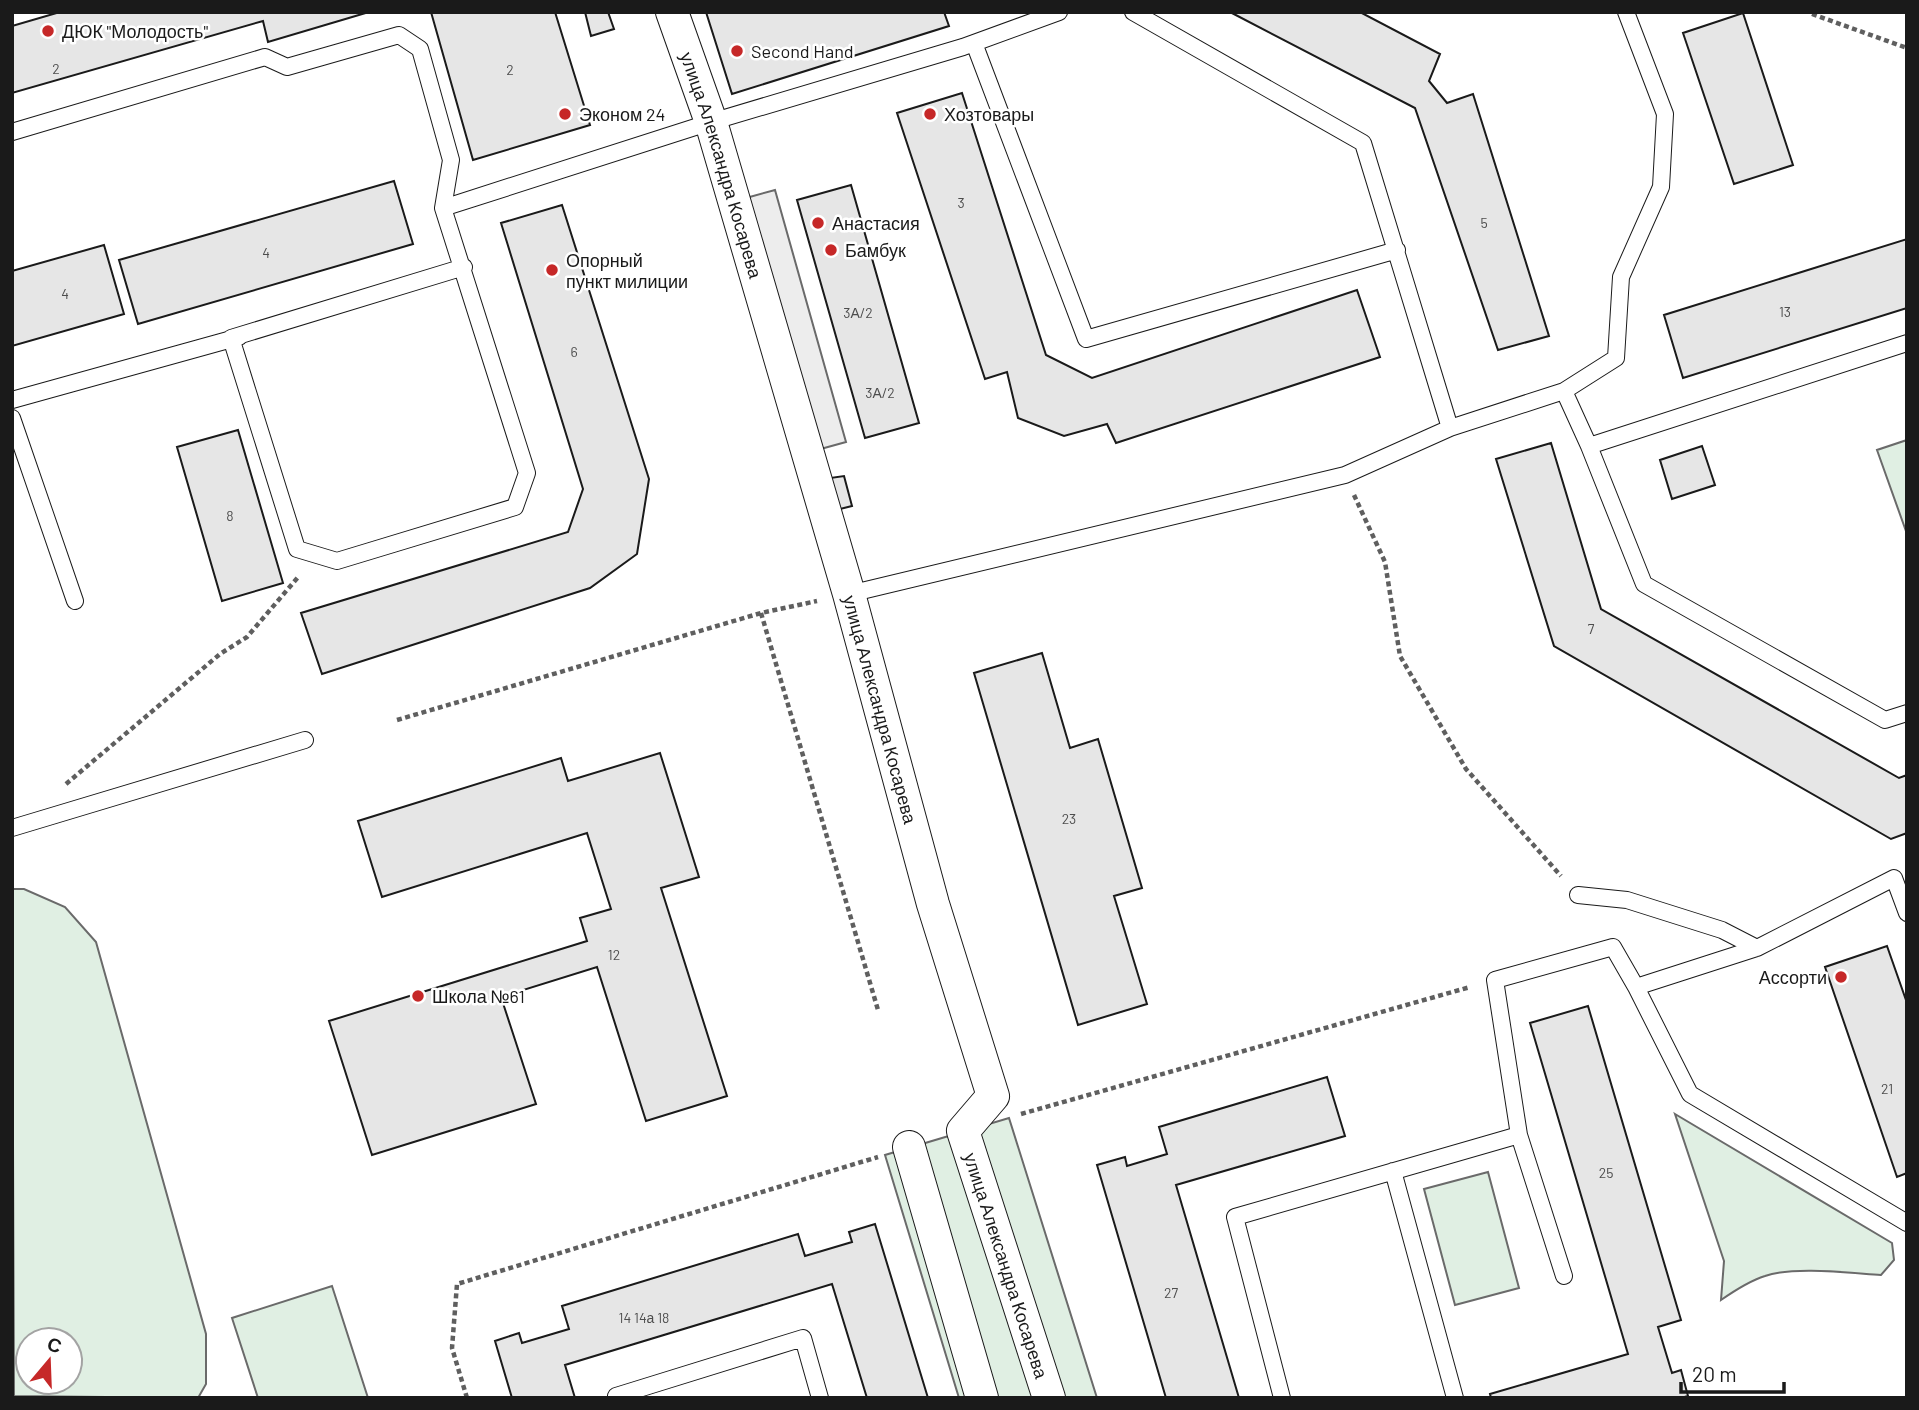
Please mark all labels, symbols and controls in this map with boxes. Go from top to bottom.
place label: ДЮК "Молодость" [62,20,208,42]
marker: ДЮК "Молодость" [40,23,56,39]
place label: Second Hand [751,40,854,62]
marker: Second Hand [729,43,745,59]
street label: улица Александра Косарева [676,49,767,282]
house number: 2 [52,60,60,77]
house number: 2 [506,61,514,78]
place label: Эконом 24 [579,103,666,125]
place label: Хозтовары [944,103,1034,125]
marker: Эконом 24 [557,106,573,122]
marker: Хозтовары [922,106,938,122]
house number: 3 [957,194,965,211]
place label: Анастасия [832,212,920,234]
house number: 5 [1480,214,1488,231]
marker: Анастасия [810,215,826,231]
place label: Бамбук [845,239,906,261]
marker: Бамбук [823,242,839,258]
house number: 4 [262,244,270,261]
place label: Опорный пункт милиции [566,249,688,292]
marker: Опорный пункт милиции [544,262,560,278]
house number: 4 [61,285,69,302]
house number: 13 [1779,303,1791,320]
house number: 3А/2 [843,304,873,321]
house number: 6 [570,343,578,360]
house number: 3А/2 [865,384,895,401]
house number: 8 [226,507,234,524]
street label: улица Александра Косарева [839,593,922,827]
house number: 7 [1588,620,1595,637]
house number: 23 [1062,810,1076,827]
house number: 12 [608,946,620,963]
place label: Ассорти [1759,966,1827,988]
marker: Ассорти [1833,969,1849,985]
place label: Школа №61 [432,985,525,1007]
marker: Школа №61 [410,988,426,1004]
house number: 21 [1881,1080,1893,1097]
street label: улица Александра Косарева [960,1150,1053,1382]
house number: 25 [1599,1164,1613,1181]
house number: 27 [1164,1284,1178,1301]
house number: 14 14а 18 [619,1309,669,1326]
north arrow [14,1326,84,1396]
text: С [44,1331,65,1358]
scale bar [1681,1350,1784,1394]
text: 20 m [1692,1361,1737,1386]

